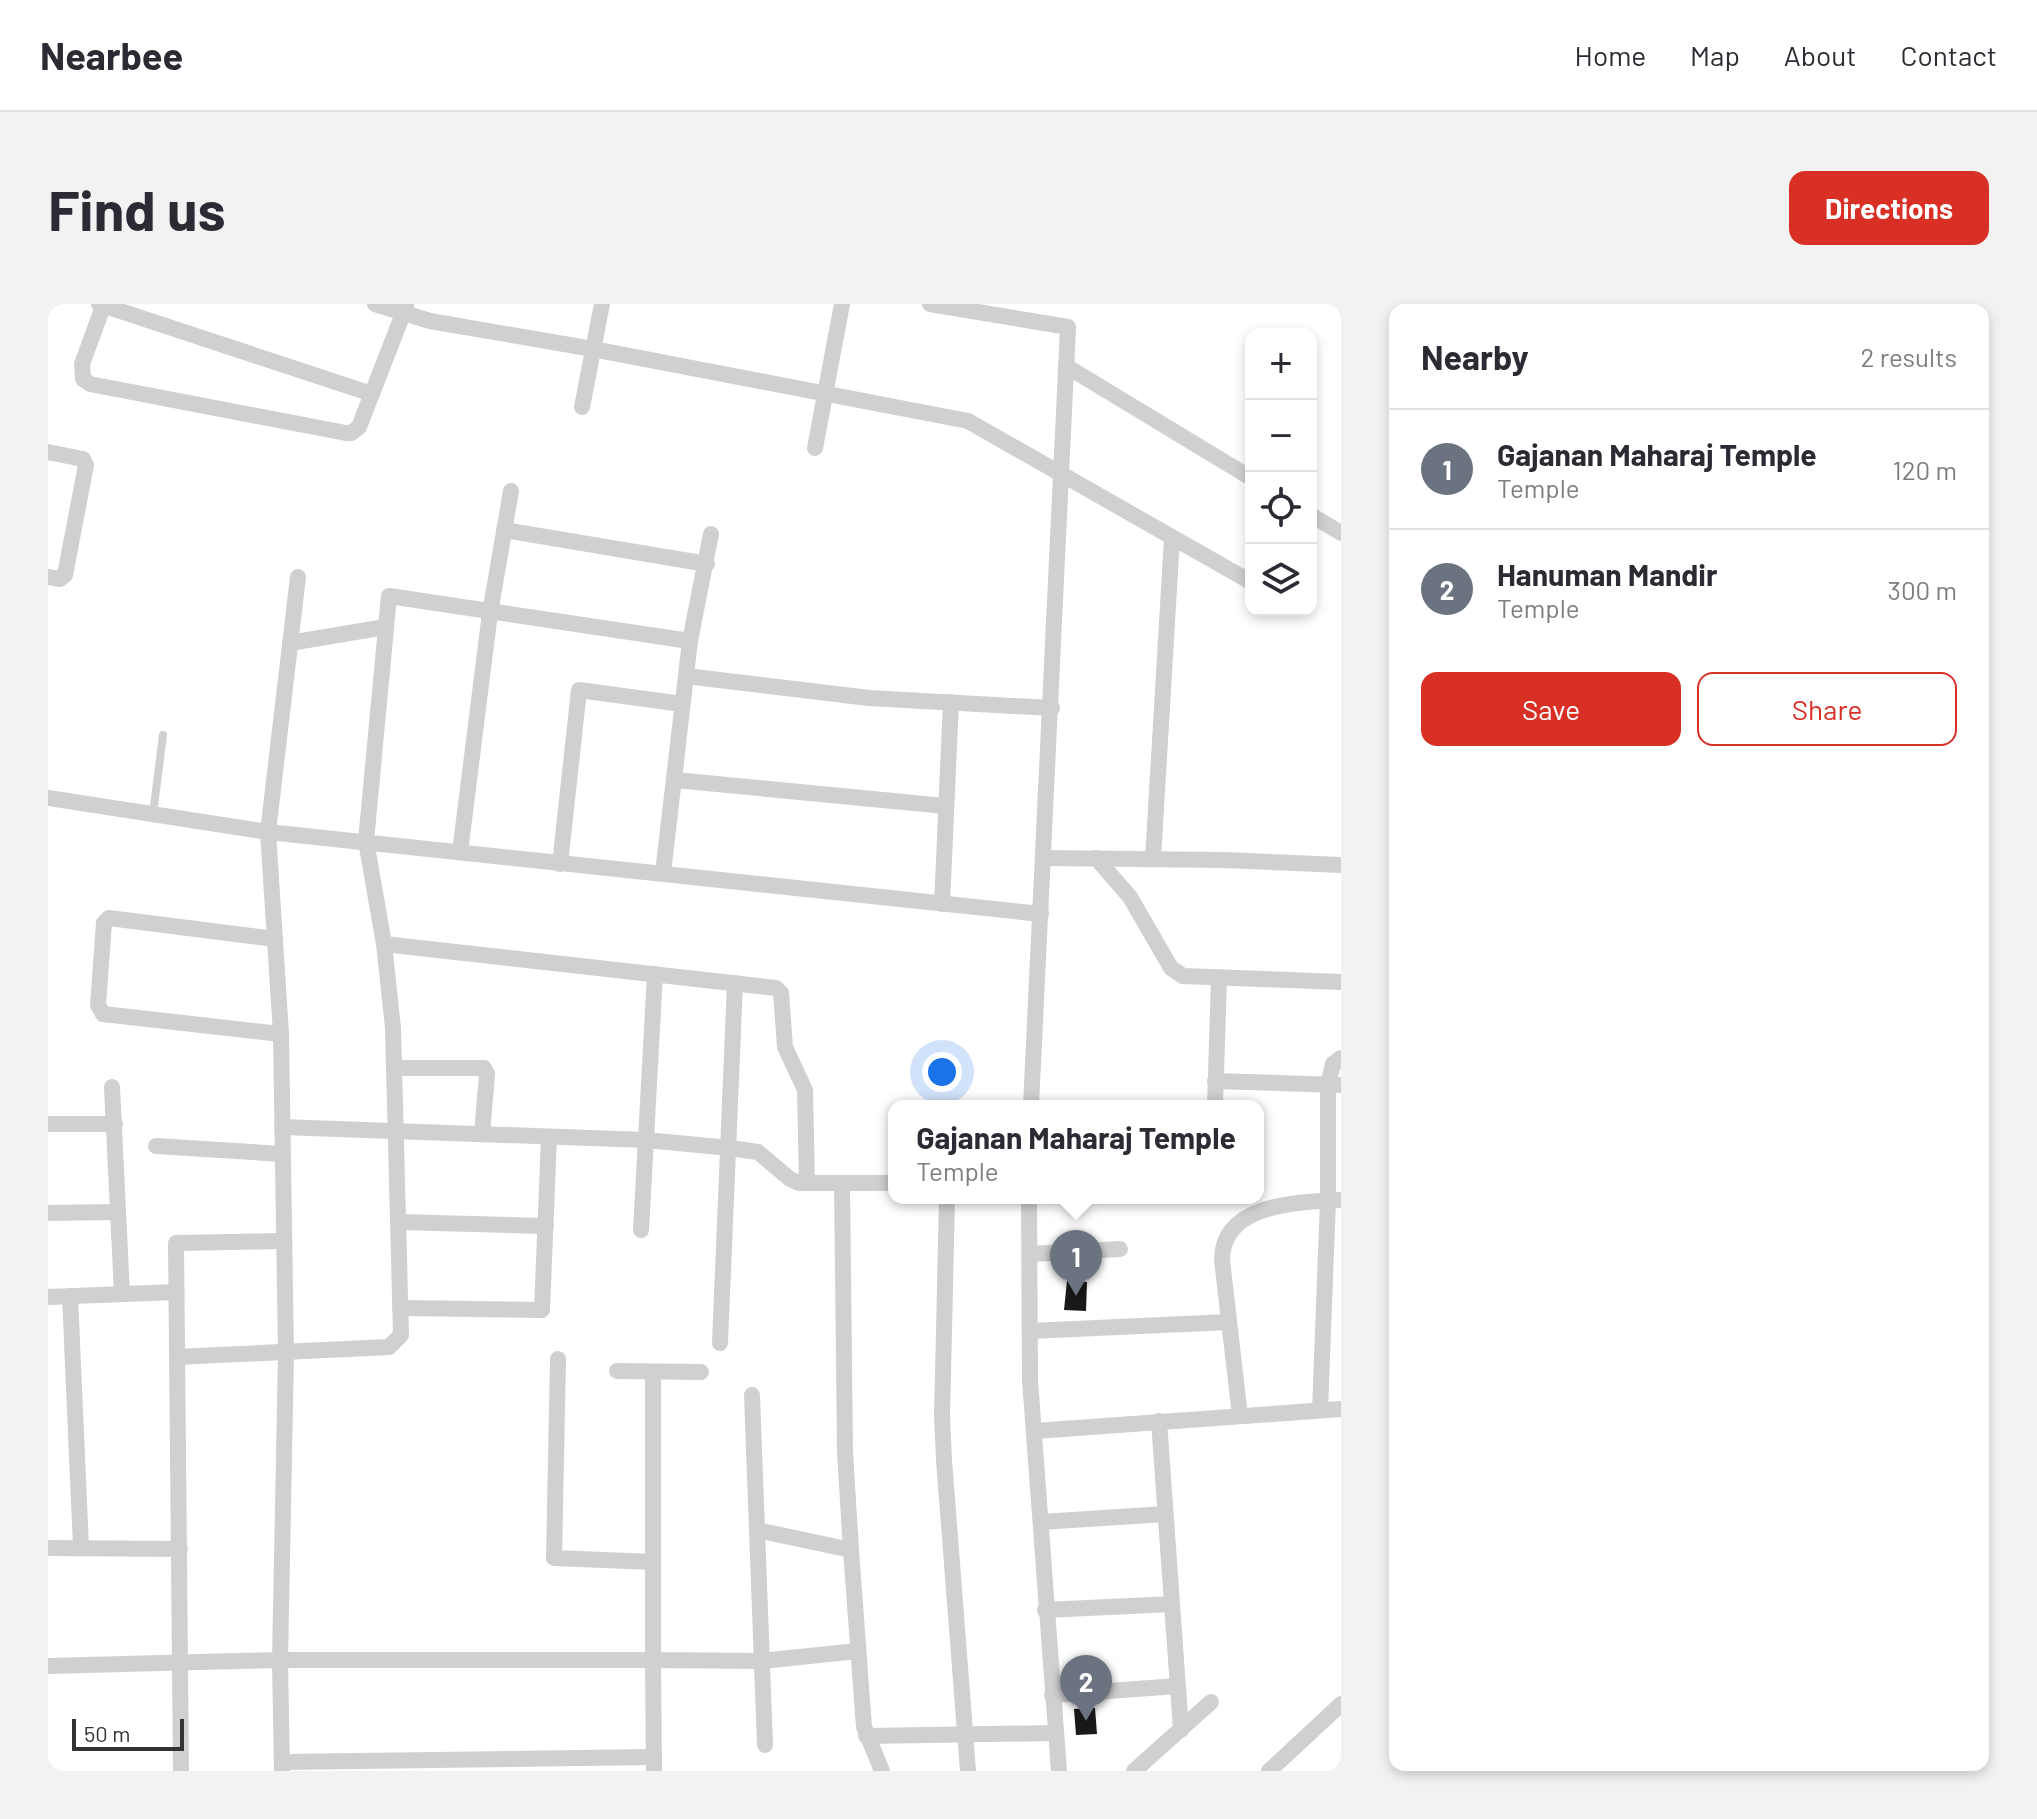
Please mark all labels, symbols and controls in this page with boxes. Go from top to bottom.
text: Nearbee [40,32,183,78]
text: Home [1575,38,1646,72]
text: Map [1690,38,1740,72]
text: About [1784,38,1856,72]
text: Contact [1900,38,1997,72]
button: Directions [1789,171,1989,245]
text: Find us [48,175,226,242]
map controls [1245,328,1317,616]
button: + [1245,328,1317,400]
text: Nearby [1421,336,1529,377]
text: 2 results [1861,341,1957,372]
button: − [1245,400,1317,472]
text: Gajanan Maharaj Temple [1497,436,1817,472]
text: 1 [1442,454,1452,485]
text: 120 m [1893,454,1957,485]
button: locate [1245,472,1317,544]
text: Temple [1497,472,1580,503]
button: layers [1245,544,1317,616]
text: Hanuman Mandir [1497,556,1717,592]
text: 2 [1440,574,1454,605]
text: 300 m [1888,574,1957,605]
text: Temple [1497,592,1580,623]
button: Save [1421,672,1681,746]
button: Share [1697,672,1957,746]
your location [922,1052,962,1092]
popup [888,1100,1264,1204]
text: Gajanan Maharaj Temple [916,1119,1236,1155]
text: Temple [916,1155,999,1186]
pin: 1 [1050,1230,1102,1296]
pin: 2 [1060,1655,1112,1721]
scale bar [72,1715,184,1751]
text: 50 m [84,1720,130,1746]

